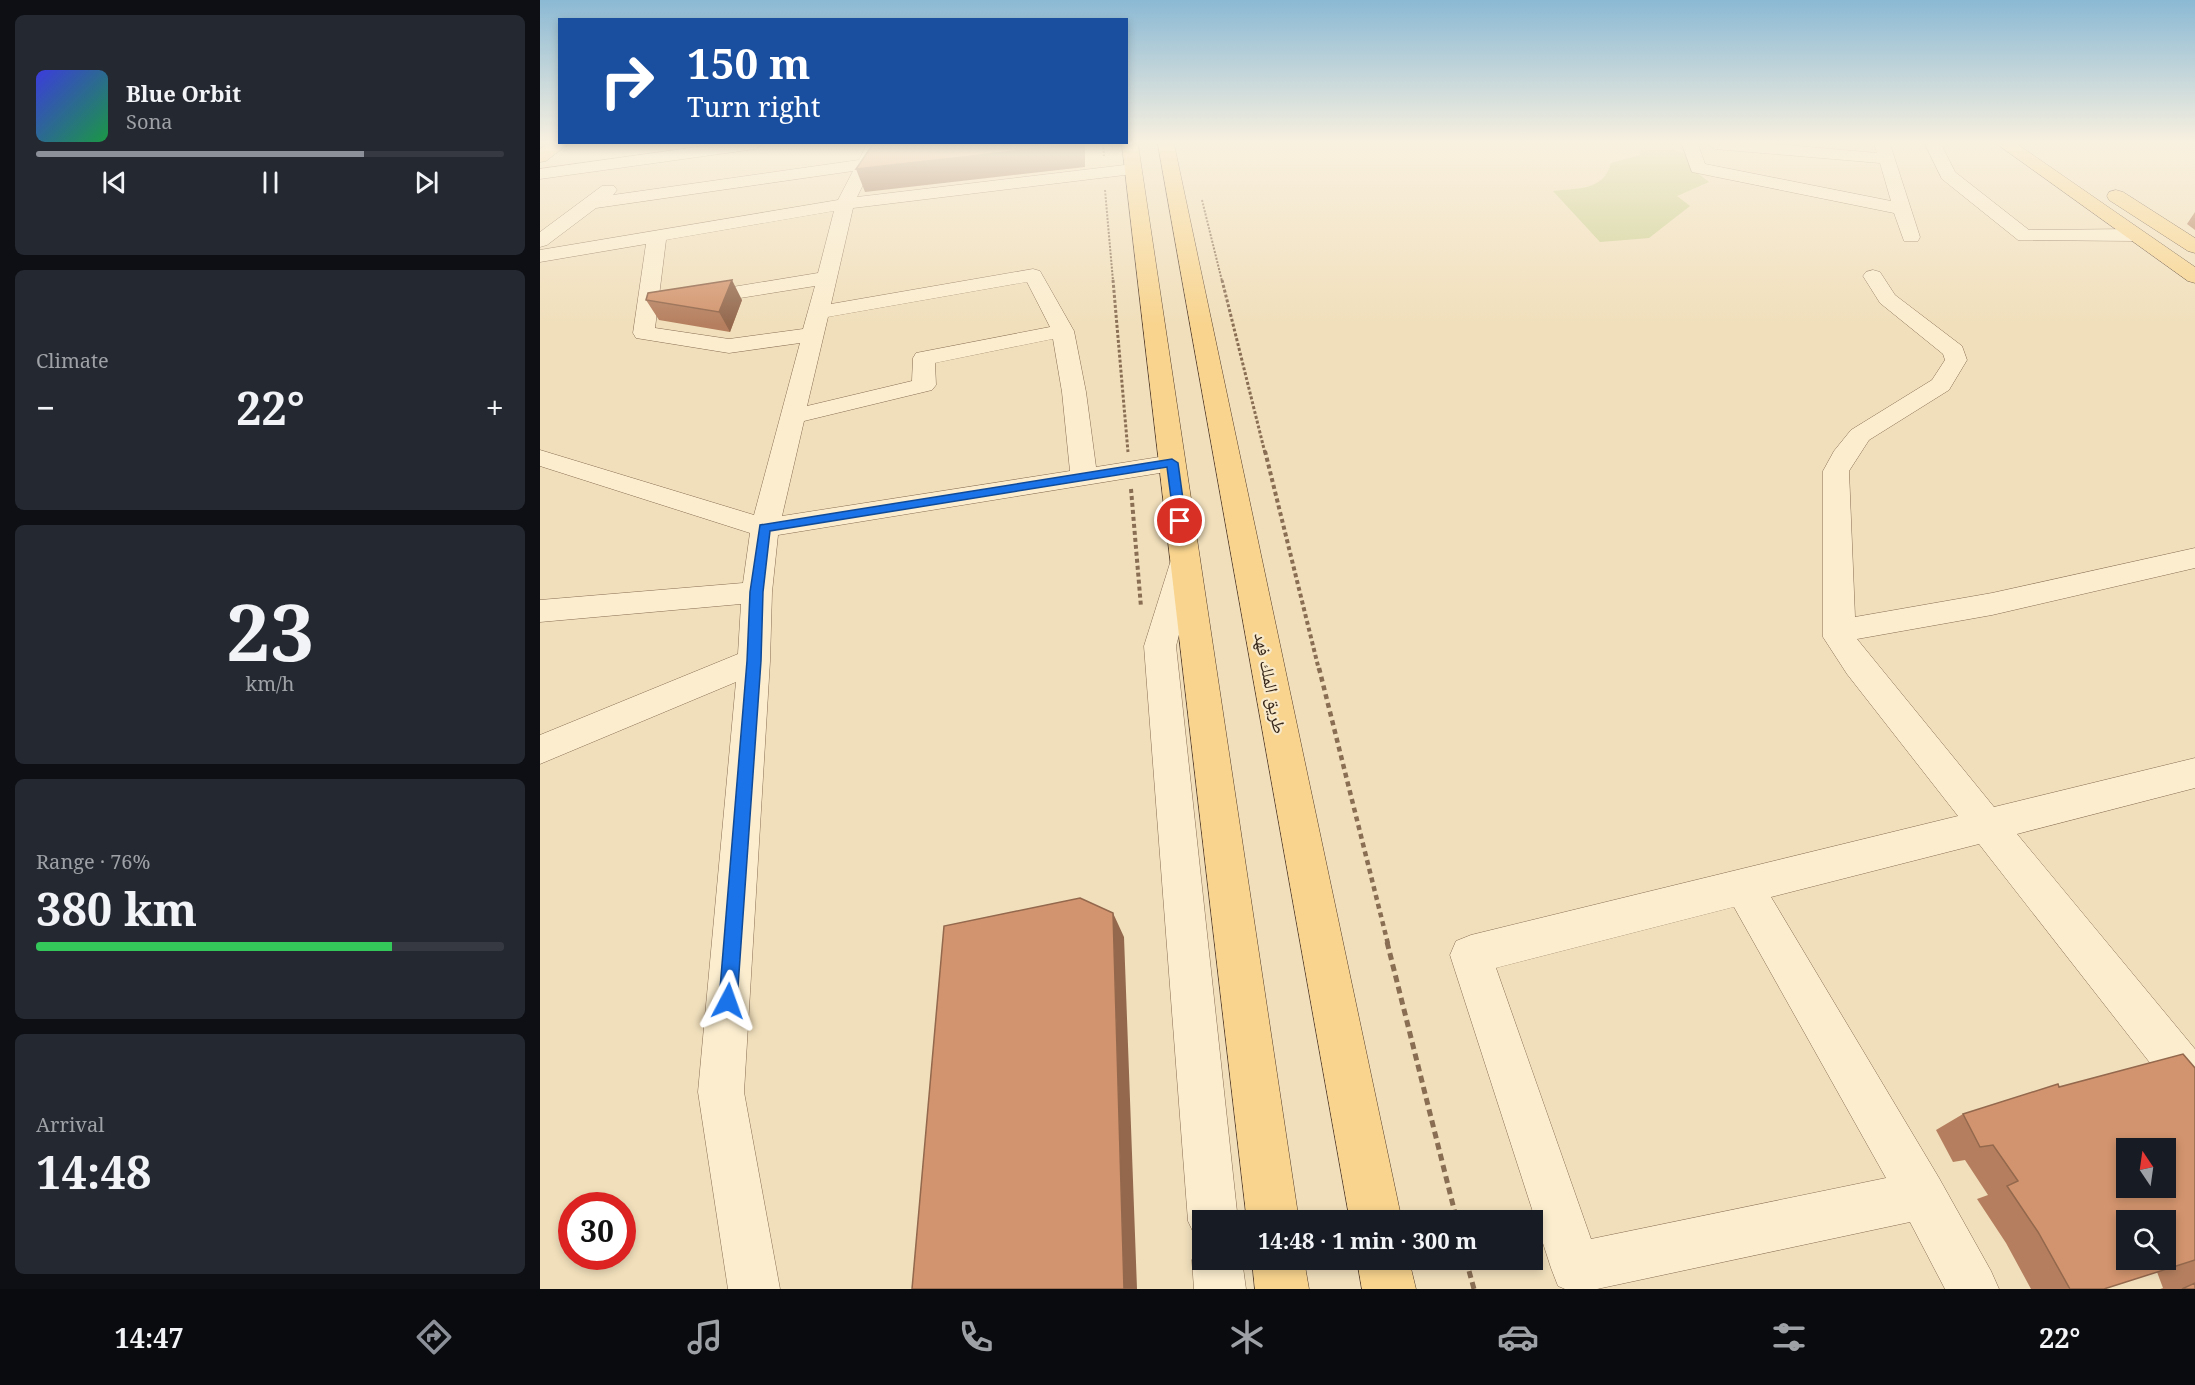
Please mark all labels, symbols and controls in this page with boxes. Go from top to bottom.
text: 150 m [687,34,811,91]
icon: right [588,42,666,120]
text: Blue Orbit [126,78,241,108]
text: Turn right [687,88,820,125]
text: Sona [126,108,173,135]
icon: previous [98,166,131,199]
icon: pause [254,166,287,199]
icon: next [410,166,443,199]
text: Climate [36,347,109,374]
text: 22° [236,377,305,438]
text: − [36,385,55,430]
text: + [486,385,504,430]
pin [1154,495,1205,546]
icon: arrive [1163,504,1196,537]
text: 23 [226,578,314,684]
street label: طريق الملك فهد [1249,630,1293,736]
text: km/h [245,670,295,697]
text: Range · 76% [36,848,150,875]
text: 380 km [36,878,197,939]
position arrow [696,969,760,1033]
text: Arrival [36,1111,104,1138]
north arrow [2116,1138,2176,1198]
map controls [2116,1138,2176,1270]
text: 14:48 [36,1141,151,1202]
speed limit sign: 30 [558,1192,636,1270]
button: search [2116,1210,2176,1270]
text: 14:48 · 1 min · 300 m [1258,1225,1477,1255]
icon: directions [413,1316,455,1358]
icon: music [684,1316,726,1358]
icon: phone [955,1316,997,1358]
icon: climate [1226,1316,1268,1358]
icon: car [1497,1316,1539,1358]
icon: filters [1768,1316,1810,1358]
text: 14:47 [115,1319,184,1356]
text: 22° [2039,1319,2080,1356]

